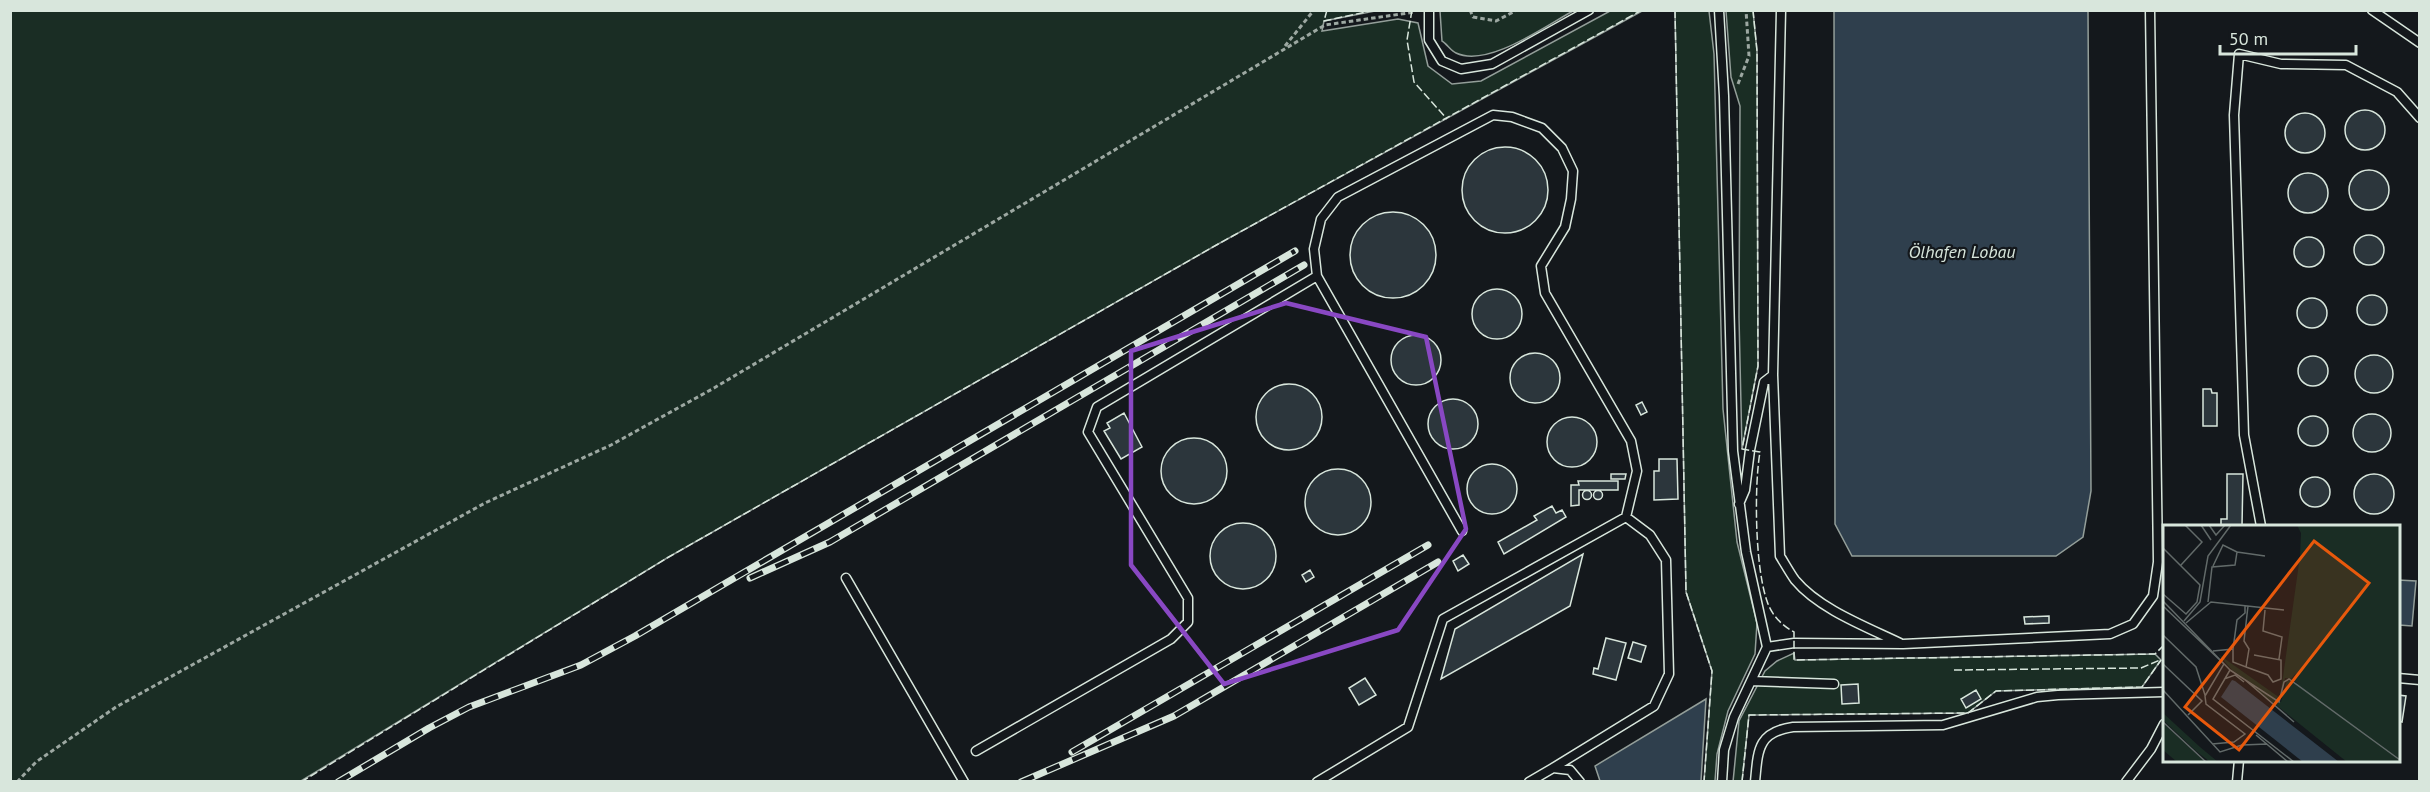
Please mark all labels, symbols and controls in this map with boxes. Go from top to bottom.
scale bar [2220,18,2356,56]
text: 50 m [2229,27,2268,50]
water label: Ölhafen Lobau [1909,240,2016,263]
inset map [2163,525,2400,762]

